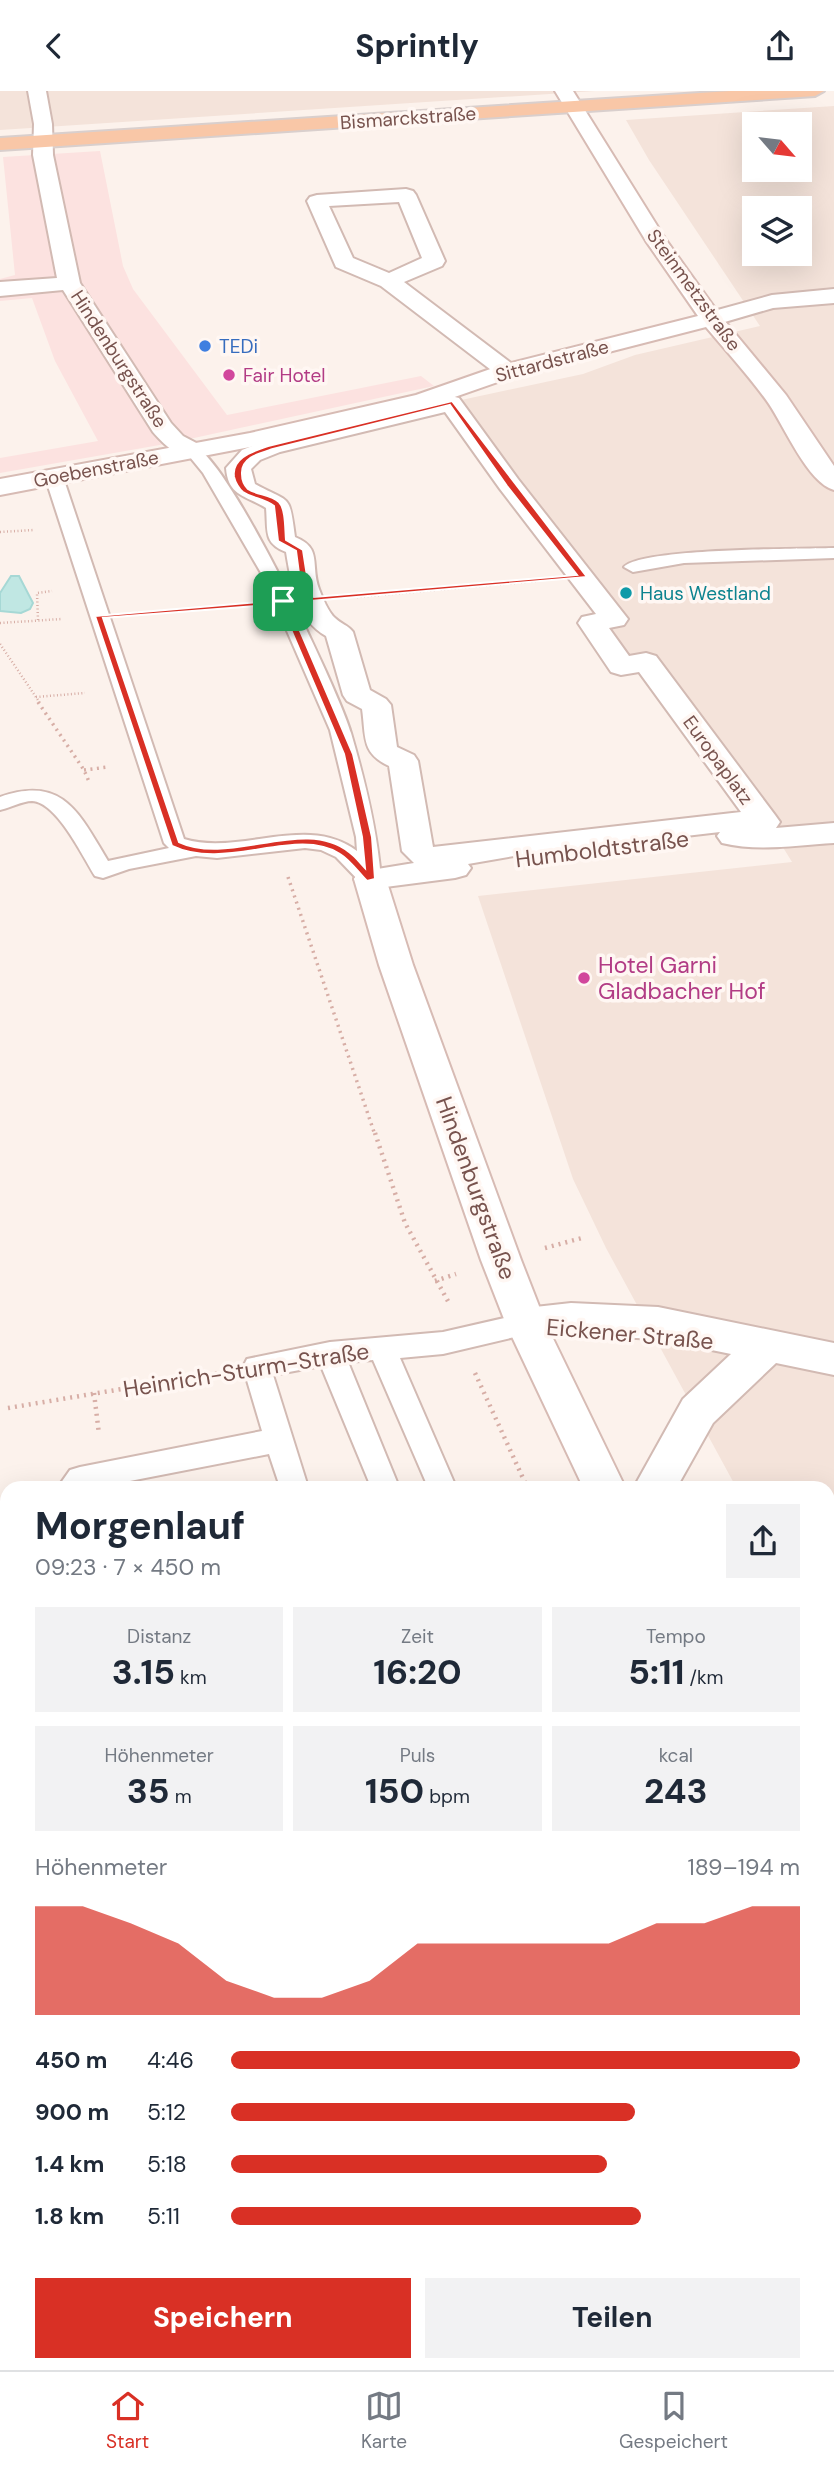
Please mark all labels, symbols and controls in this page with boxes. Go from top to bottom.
text: Sprintly [355,25,479,67]
icon: back [35,27,73,65]
icon: share [761,27,799,65]
street label: Bismarckstraße [339,101,477,135]
north arrow [742,112,812,182]
map controls [742,112,812,266]
button: layers [742,196,812,266]
street label: Steinmetzstraße [641,224,747,356]
street label: Hindenburgstraße [65,285,173,433]
place label: TEDi [219,334,258,359]
street label: Sittardstraße [493,334,611,388]
marker: TEDi [197,338,213,354]
place label: Fair Hotel [243,363,326,388]
marker: Fair Hotel [221,367,237,383]
street label: Goebenstraße [31,445,161,493]
pin [253,571,313,631]
place label: Haus Westland [640,581,771,606]
icon: arrive [264,582,302,620]
marker: Haus Westland [618,585,634,601]
street label: Europaplatz [677,711,759,809]
street label: Humboldtstraße [513,823,691,875]
place label: Hotel Garni Gladbacher Hof [598,950,766,1006]
marker: Hotel Garni Gladbacher Hof [576,970,592,986]
street label: Hindenburgstraße [429,1092,523,1284]
street label: Eickener Straße [545,1312,715,1356]
street label: Heinrich-Sturm-Straße [121,1336,371,1404]
text: Morgenlauf [35,1501,245,1551]
button: share [726,1504,800,1578]
text: 09:23 · 7 × 450 m [35,1552,221,1582]
text: Distanz [127,1624,191,1649]
text: Zeit [401,1624,434,1649]
text: Tempo [646,1624,706,1649]
text: 3.15 [112,1649,175,1695]
text: 16:20 [373,1649,462,1695]
text: 5:11 [628,1649,684,1695]
text: km [175,1665,207,1690]
text: /km [684,1665,723,1690]
text: Höhenmeter [105,1743,214,1768]
text: Puls [400,1743,435,1768]
text: kcal [659,1743,693,1768]
text: 35 [127,1768,170,1814]
text: 150 [365,1768,424,1814]
text: 243 [644,1768,708,1814]
text: m [170,1784,192,1809]
text: bpm [424,1784,470,1809]
text: Höhenmeter [35,1852,167,1882]
text: 189–194 m [687,1852,800,1882]
text: 450 m [35,2045,108,2075]
text: 4:46 [147,2045,194,2075]
text: 900 m [35,2097,109,2127]
text: 5:12 [147,2097,186,2127]
text: 1.4 km [35,2149,104,2179]
text: 5:18 [147,2149,187,2179]
text: 1.8 km [35,2201,104,2231]
text: 5:11 [147,2201,180,2231]
button: Speichern [35,2278,411,2358]
button: Teilen [425,2278,800,2358]
tab: Start [106,2387,149,2454]
tab: Karte [361,2387,407,2454]
tab: Gespeichert [619,2387,728,2454]

